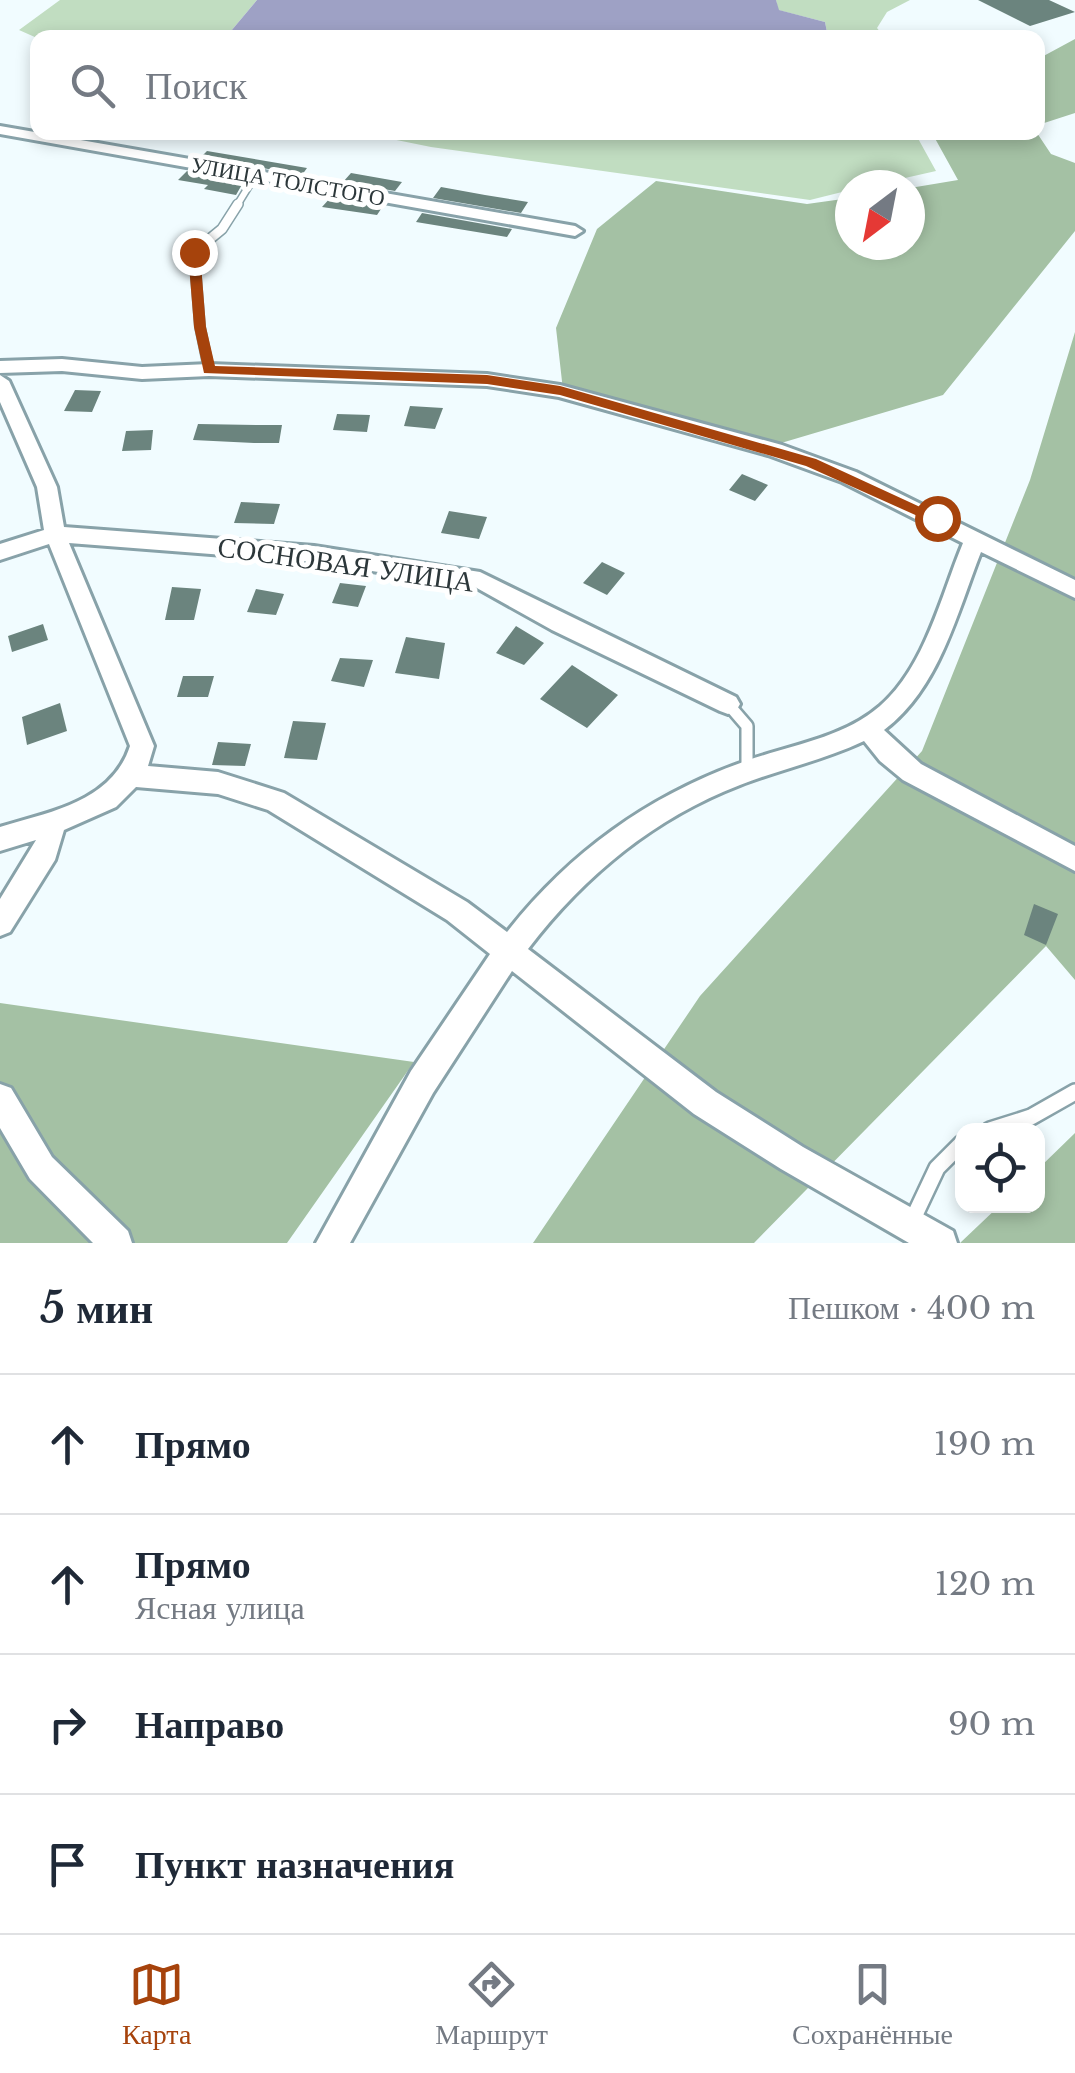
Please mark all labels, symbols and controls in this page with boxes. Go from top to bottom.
search box [30,30,1045,140]
icon: search [65,58,120,113]
text: Поиск [145,62,247,109]
street label: УЛИЦА ТОЛСТОГО [189,151,387,212]
north arrow [835,170,925,260]
route end [172,230,218,276]
route start [915,496,961,542]
street label: СОСНОВАЯ УЛИЦА [215,529,477,600]
map controls [955,1123,1045,1213]
button: locate [955,1123,1045,1213]
text: 5 мин [40,1282,153,1334]
text: Пешком · 400 m [788,1288,1035,1328]
icon: ahead [40,1417,95,1472]
text: Прямо [135,1421,251,1468]
text: 190 m [934,1424,1035,1464]
text: Прямо [135,1541,251,1588]
icon: ahead [40,1557,95,1612]
text: 120 m [935,1564,1035,1604]
text: Ясная улица [135,1588,305,1628]
icon: right [40,1697,95,1752]
text: Направо [135,1701,284,1748]
text: 90 m [948,1704,1035,1744]
icon: arrive [40,1837,95,1892]
text: Пункт назначения [135,1841,454,1888]
tab: Карта [122,1957,191,2052]
tab: Маршрут [435,1957,548,2052]
tab: Сохранённые [792,1957,953,2052]

